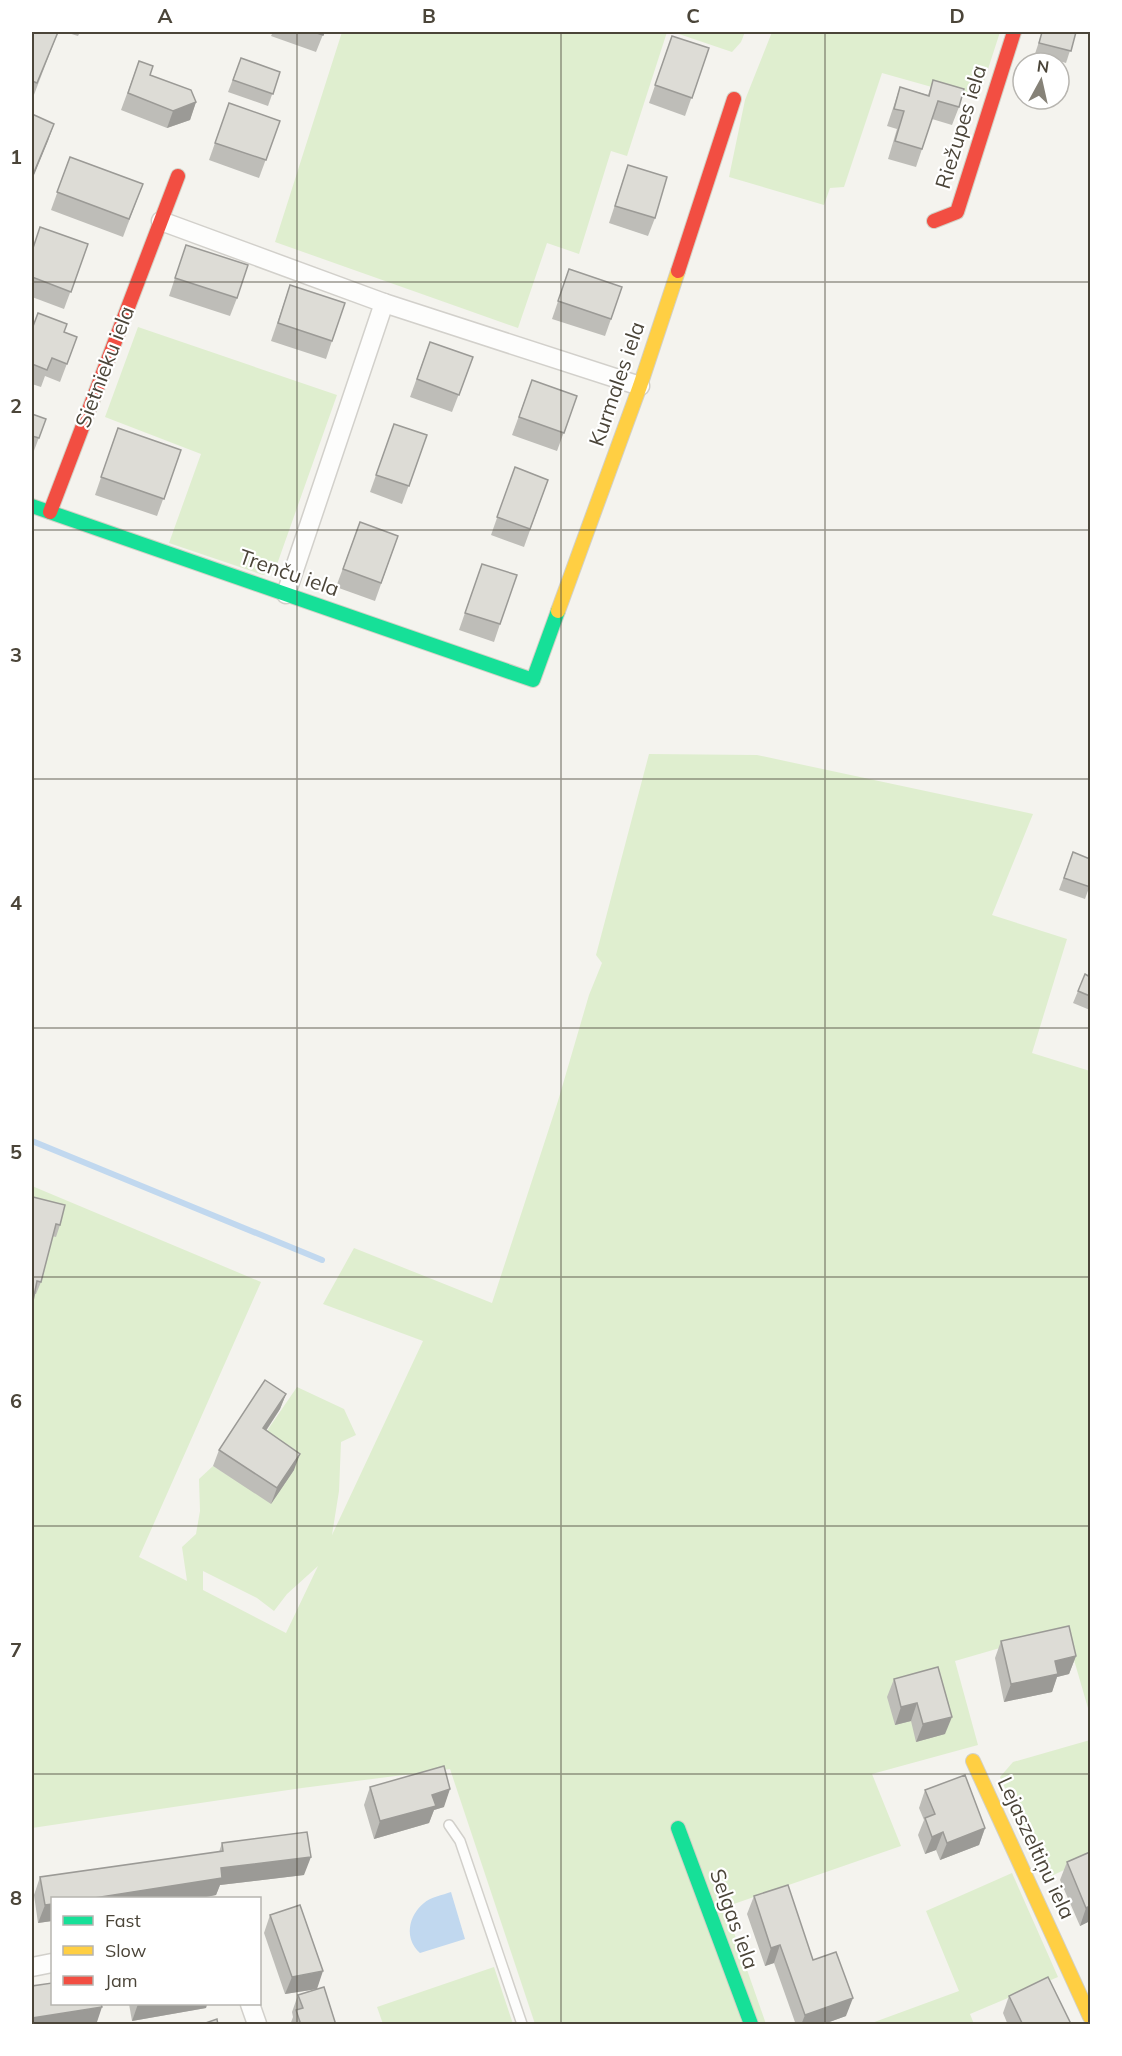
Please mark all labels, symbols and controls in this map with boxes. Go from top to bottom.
text: A [158,3,173,28]
text: B [422,3,436,28]
text: C [686,3,700,28]
text: D [949,3,965,28]
north arrow [1011,51,1071,111]
text: N [1036,55,1050,77]
street label: Riežupes iela [929,62,991,192]
text: 1 [10,144,22,169]
street label: Sietnieku iela [69,302,139,431]
street label: Kurmales iela [583,318,650,449]
text: 2 [10,393,22,418]
street label: Trenču iela [236,543,343,601]
text: 3 [10,642,22,667]
text: 4 [10,890,22,915]
text: 5 [10,1139,22,1164]
text: 6 [10,1388,22,1413]
text: 7 [10,1637,22,1662]
street label: Lejaszeltiņu iela [991,1772,1081,1924]
street label: Selgas iela [705,1865,765,1972]
text: 8 [10,1885,22,1910]
legend [51,1897,261,2005]
text: Fast [105,1909,141,1932]
text: Slow [105,1939,147,1962]
text: Jam [105,1969,138,1992]

